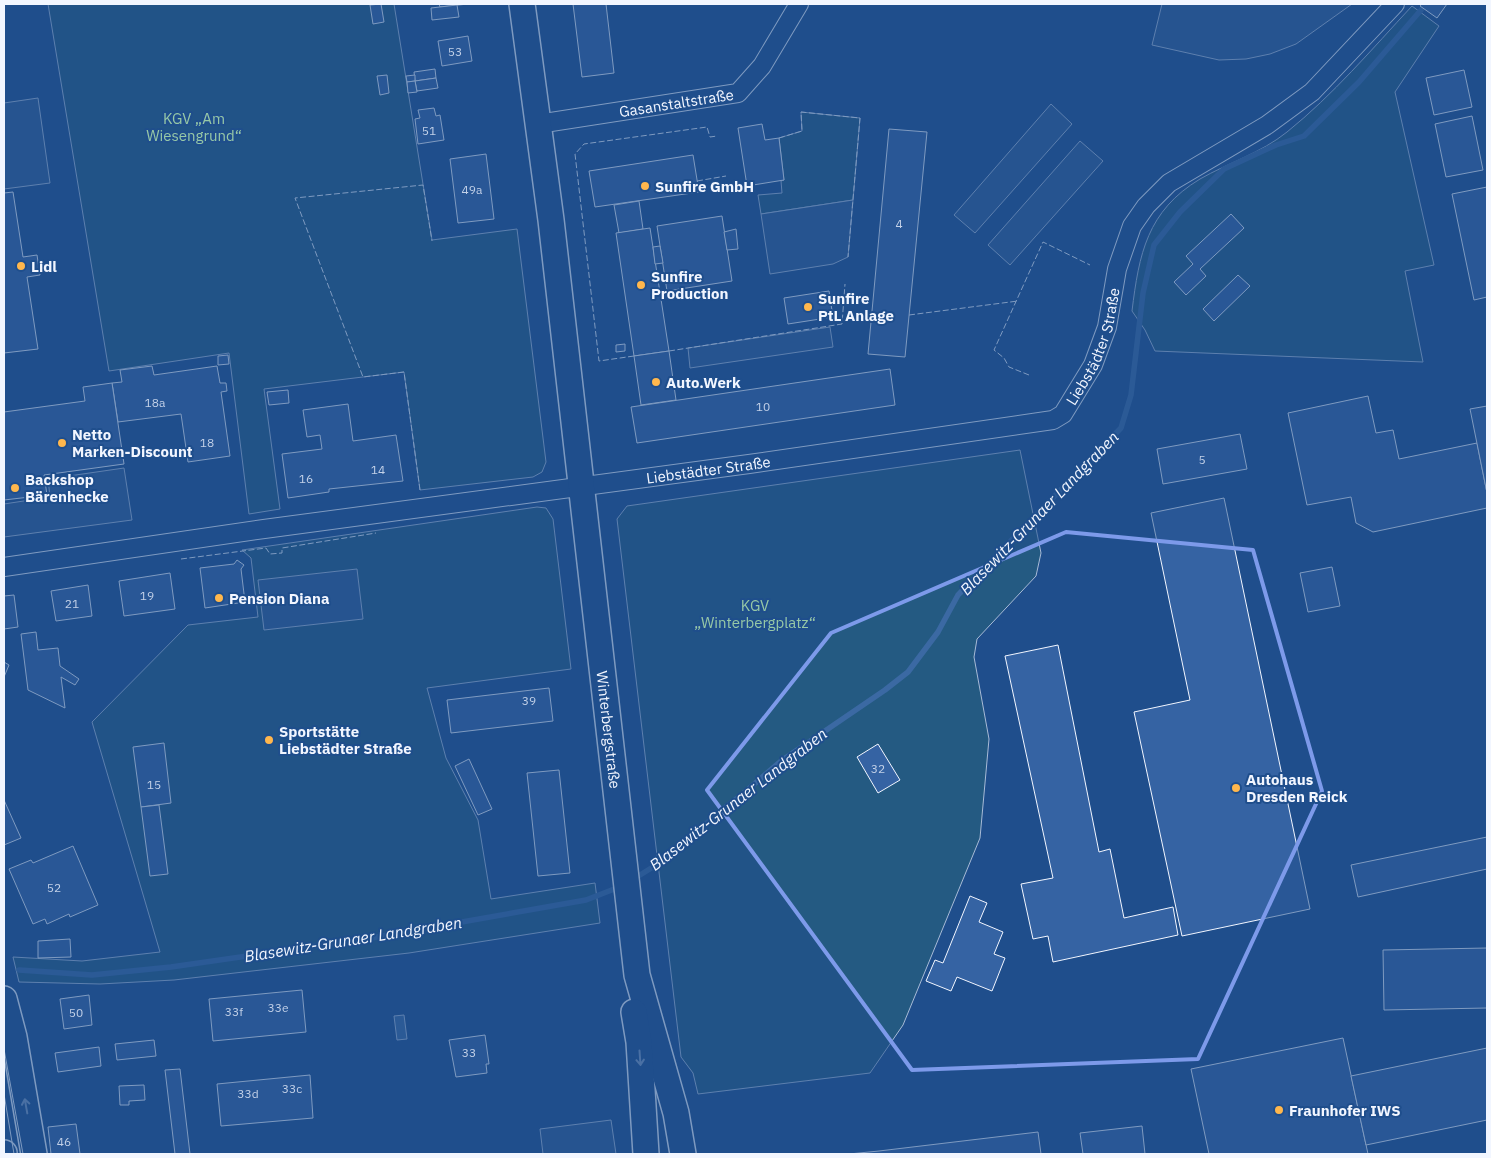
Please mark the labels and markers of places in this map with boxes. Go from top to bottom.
place label: Sunfire GmbH [655,177,754,196]
marker: Sunfire GmbH [639,180,651,192]
place label: Lidl [31,257,57,276]
marker: Lidl [15,260,27,272]
place label: Sunfire Production [651,267,728,303]
marker: Sunfire Production [635,279,647,291]
place label: Sunfire PtL Anlage [818,289,894,325]
marker: Sunfire PtL Anlage [802,301,814,313]
place label: Auto.Werk [666,373,741,392]
marker: Auto.Werk [650,376,662,388]
place label: Netto Marken-Discount [72,425,193,461]
marker: Netto Marken-Discount [56,437,68,449]
place label: Backshop Bärenhecke [25,470,109,506]
marker: Backshop Bärenhecke [9,482,21,494]
place label: Pension Diana [229,589,330,608]
marker: Pension Diana [213,592,225,604]
place label: Sportstätte Liebstädter Straße [279,722,412,758]
marker: Sportstätte Liebstädter Straße [263,734,275,746]
place label: Autohaus Dresden Reick [1246,770,1348,806]
marker: Autohaus Dresden Reick [1230,782,1242,794]
place label: Fraunhofer IWS [1289,1101,1401,1120]
marker: Fraunhofer IWS [1273,1104,1285,1116]

